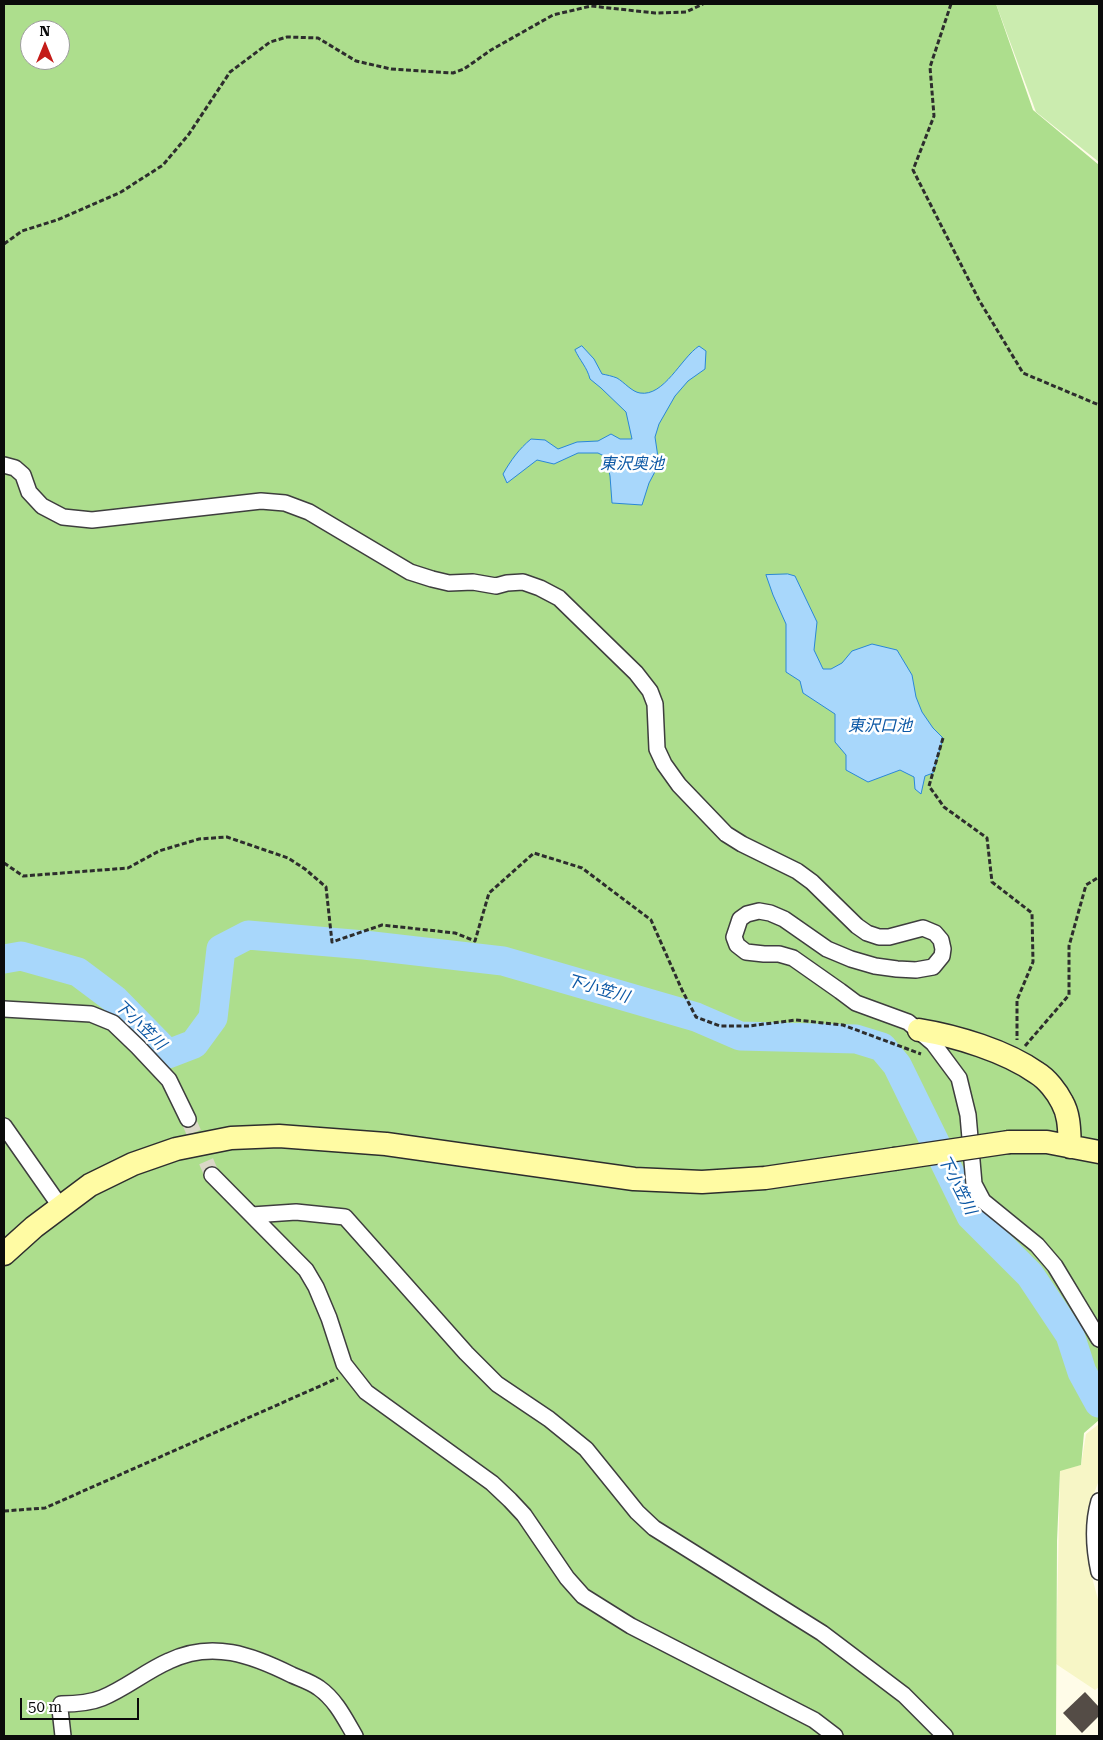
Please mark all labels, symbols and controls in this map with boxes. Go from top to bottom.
north arrow [20,20,70,70]
text: N [40,23,50,39]
water label: 東沢奥池 [600,454,664,474]
water label: 東沢口池 [848,716,912,736]
water label: 下小笠川 [565,971,631,1007]
water label: 下小笠川 [110,996,170,1054]
water label: 下小笠川 [934,1152,980,1218]
scale bar [22,1688,141,1720]
text: 50 m [28,1698,62,1716]

